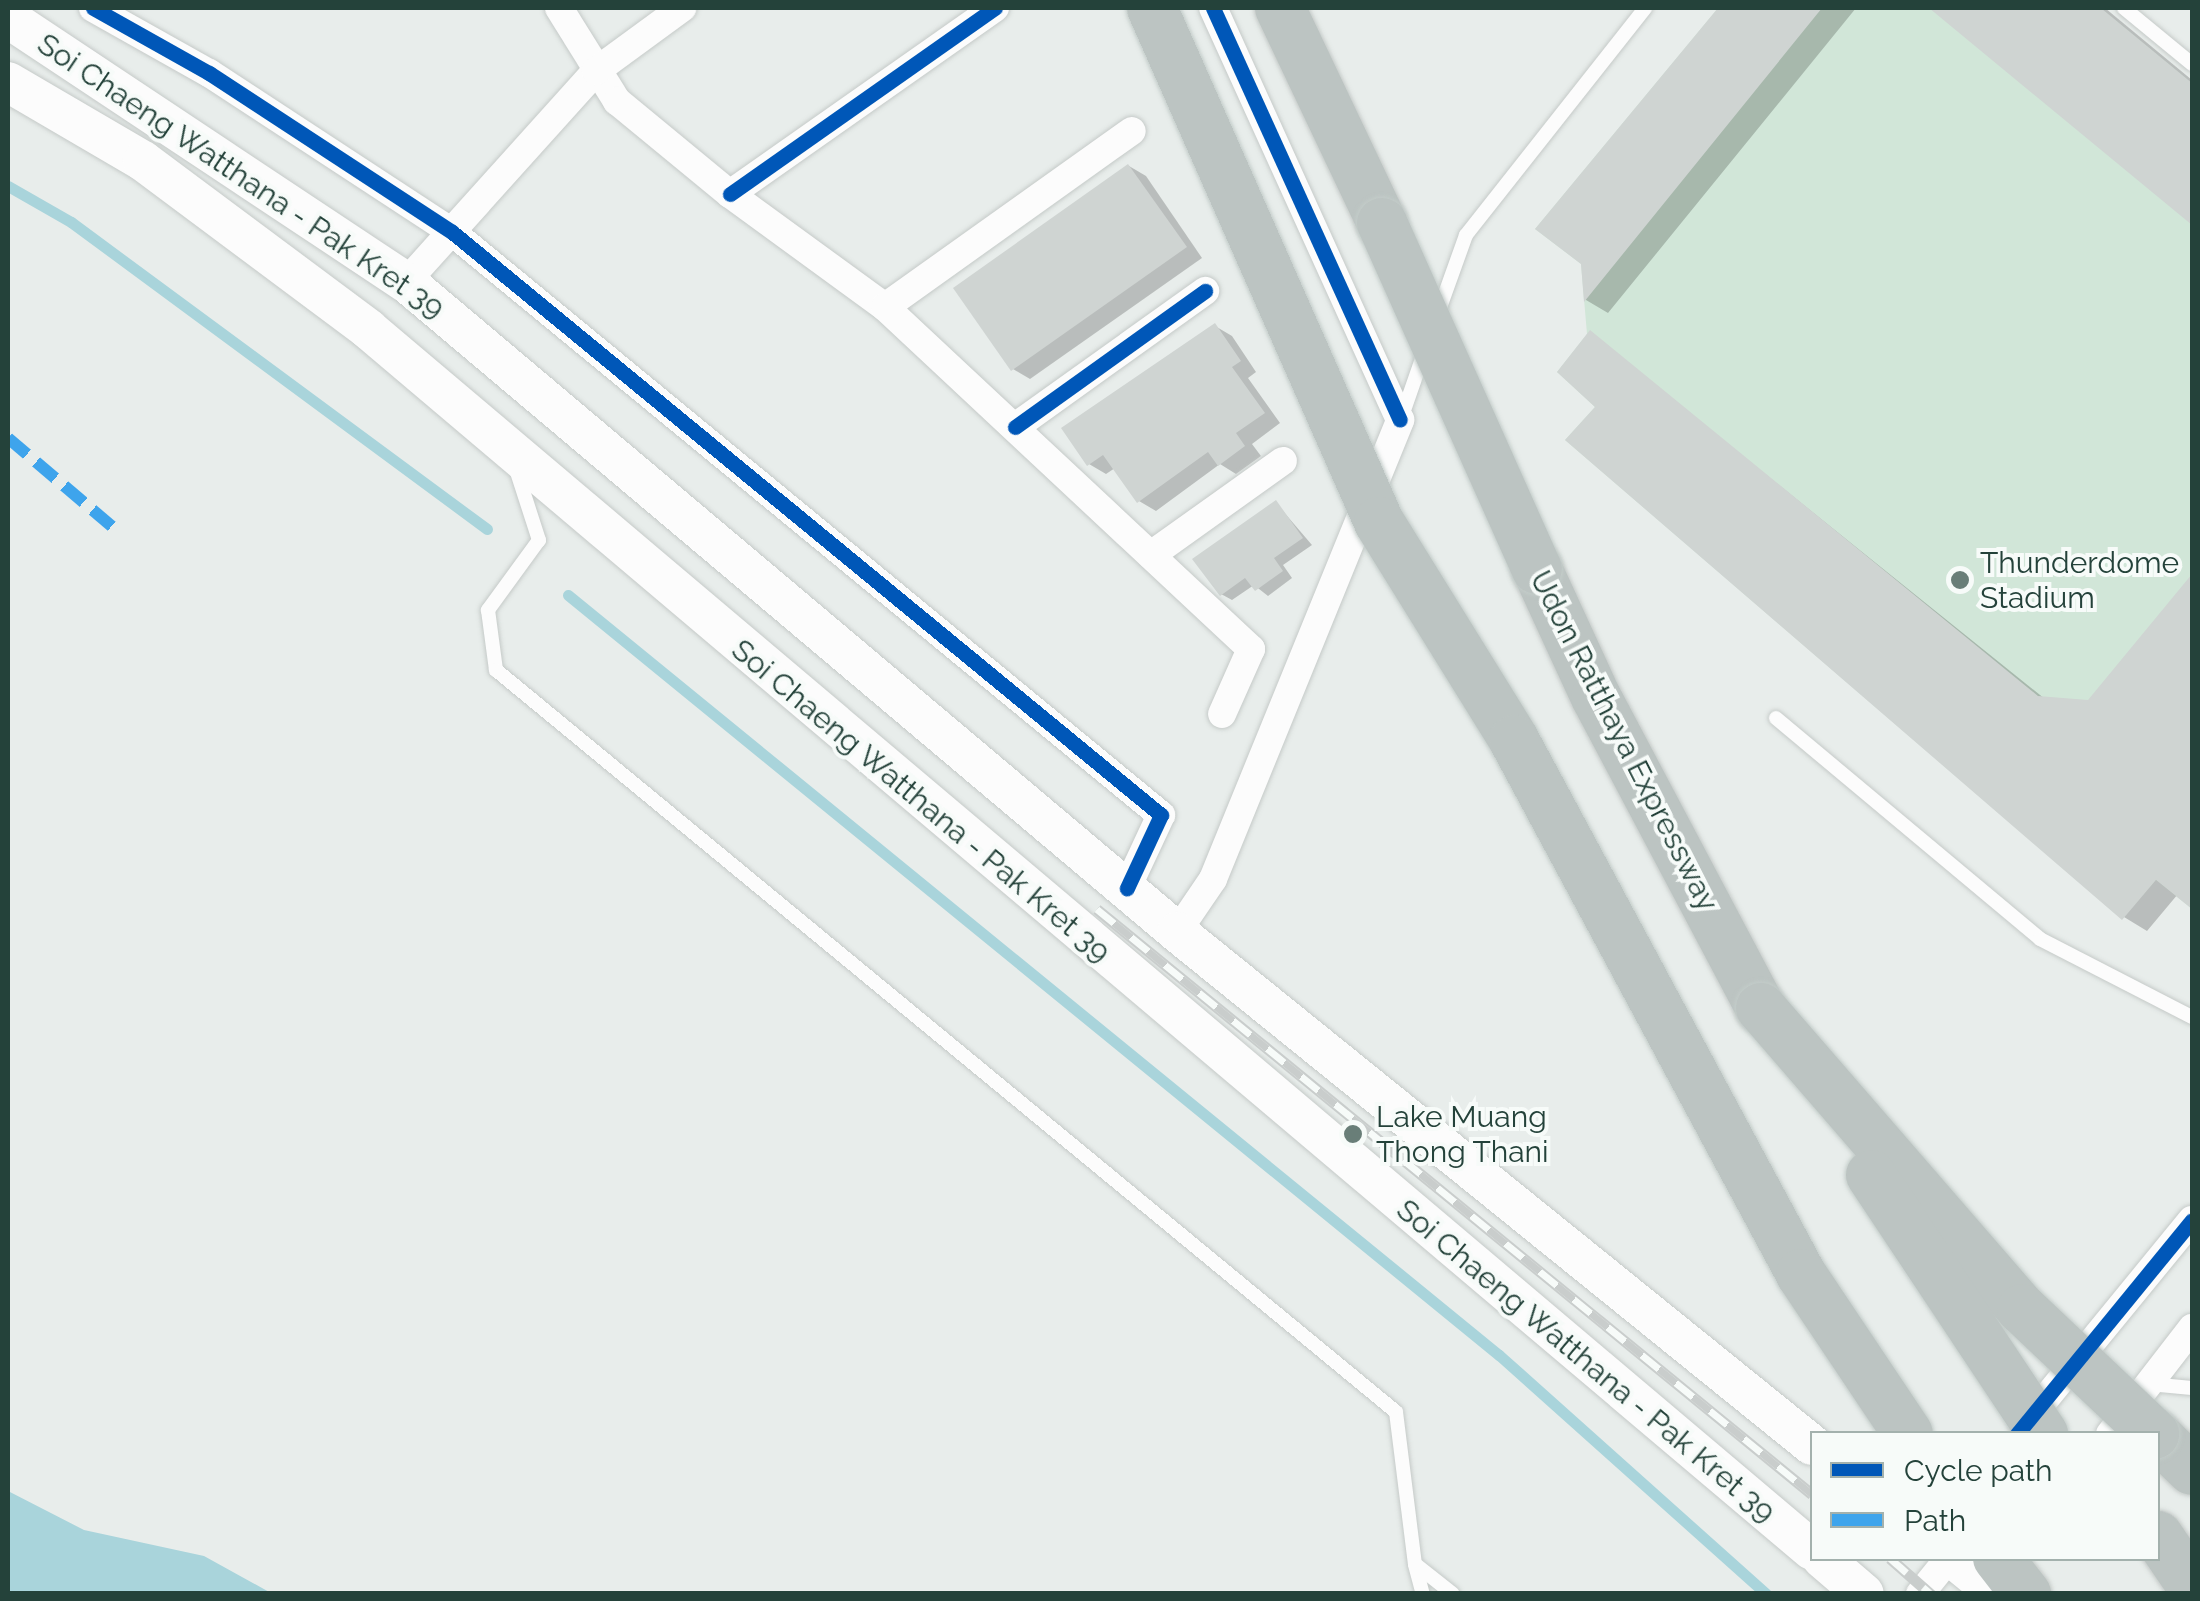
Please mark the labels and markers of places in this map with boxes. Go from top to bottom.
place label: Thunderdome Stadium [1980,545,2179,616]
marker: Thunderdome Stadium [1949,569,1971,591]
place label: Lake Muang Thong Thani [1376,1099,1549,1170]
marker: Lake Muang Thong Thani [1340,1121,1366,1147]

